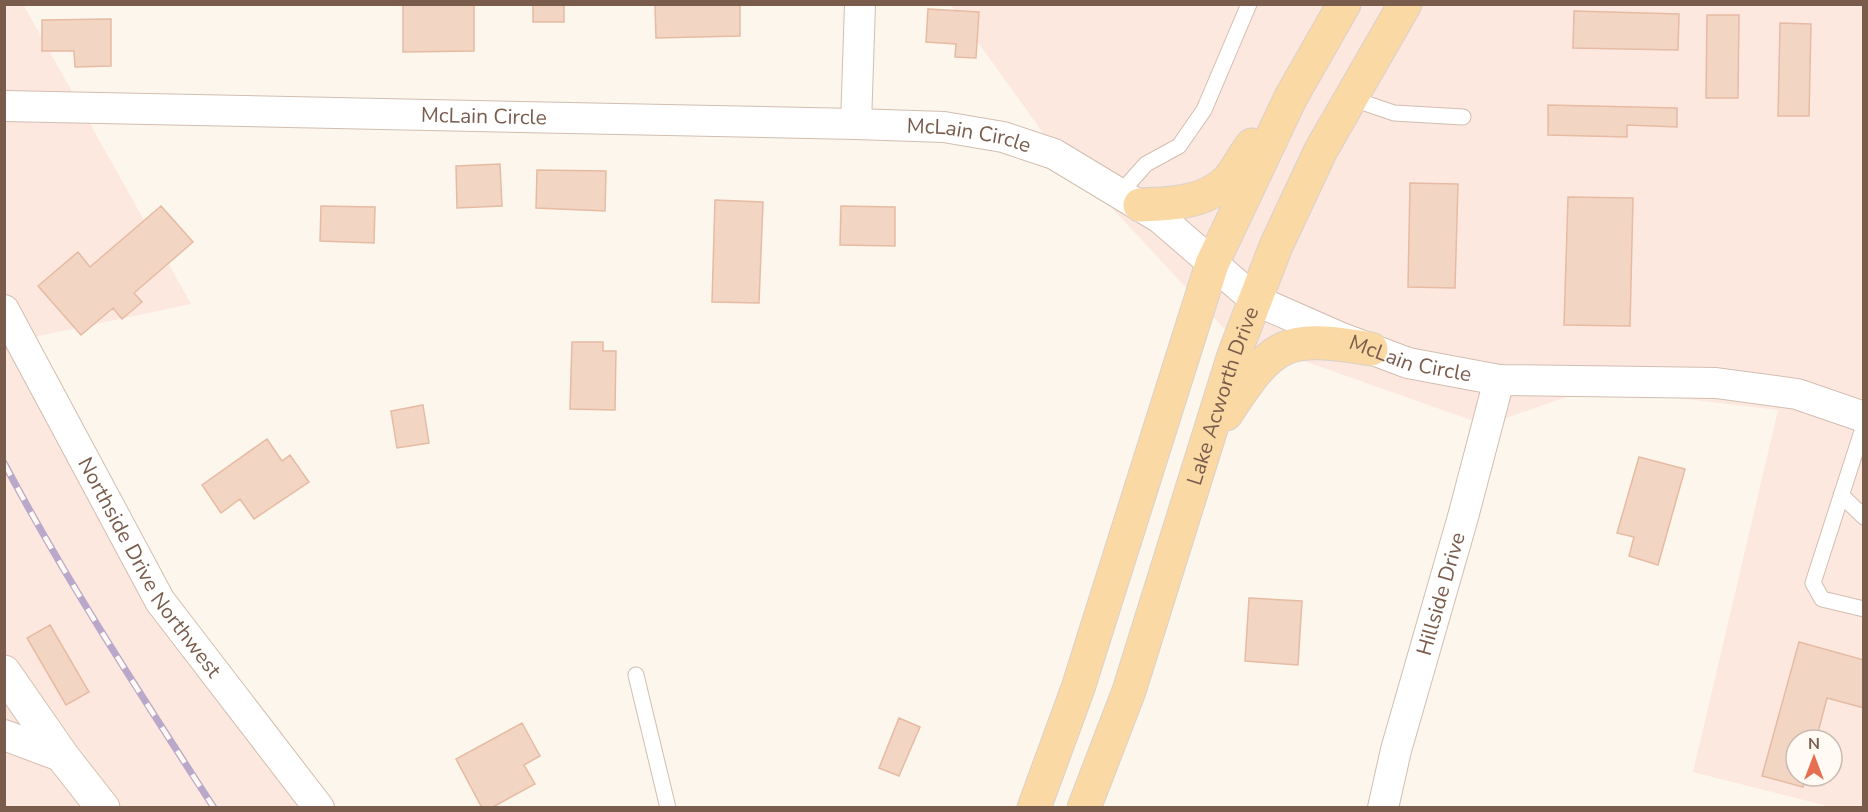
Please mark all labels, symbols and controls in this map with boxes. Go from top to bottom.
street label: McLain Circle [421,101,547,131]
street label: McLain Circle [906,112,1035,159]
street label: Lake Acworth Drive [1180,303,1265,489]
street label: McLain Circle [1345,328,1474,389]
street label: Northside Drive Northwest [71,452,228,684]
street label: Hillside Drive [1410,529,1472,659]
north arrow [1784,728,1844,788]
text: N [1808,733,1820,755]

